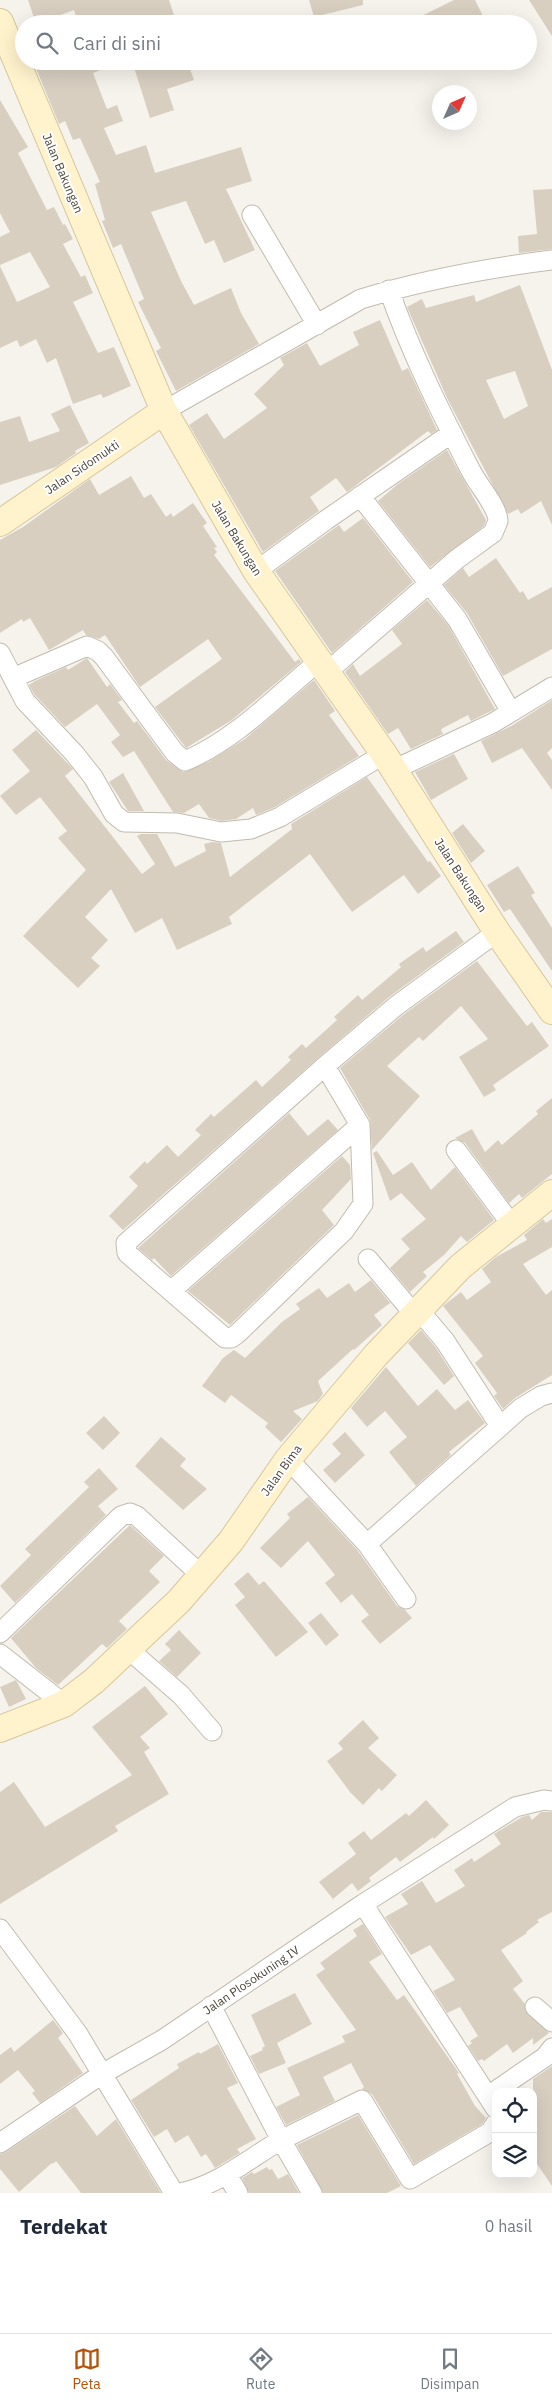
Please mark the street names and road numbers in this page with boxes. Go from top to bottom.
street label: Jalan Bakungan [39,131,87,215]
street label: Jalan Sidomukti [42,437,122,497]
street label: Jalan Bakungan [209,498,265,578]
street label: Jalan Bakungan [431,835,491,915]
street label: Jalan Bima [257,1441,305,1499]
street label: Jalan Plosokuning IV [200,1942,302,2018]

